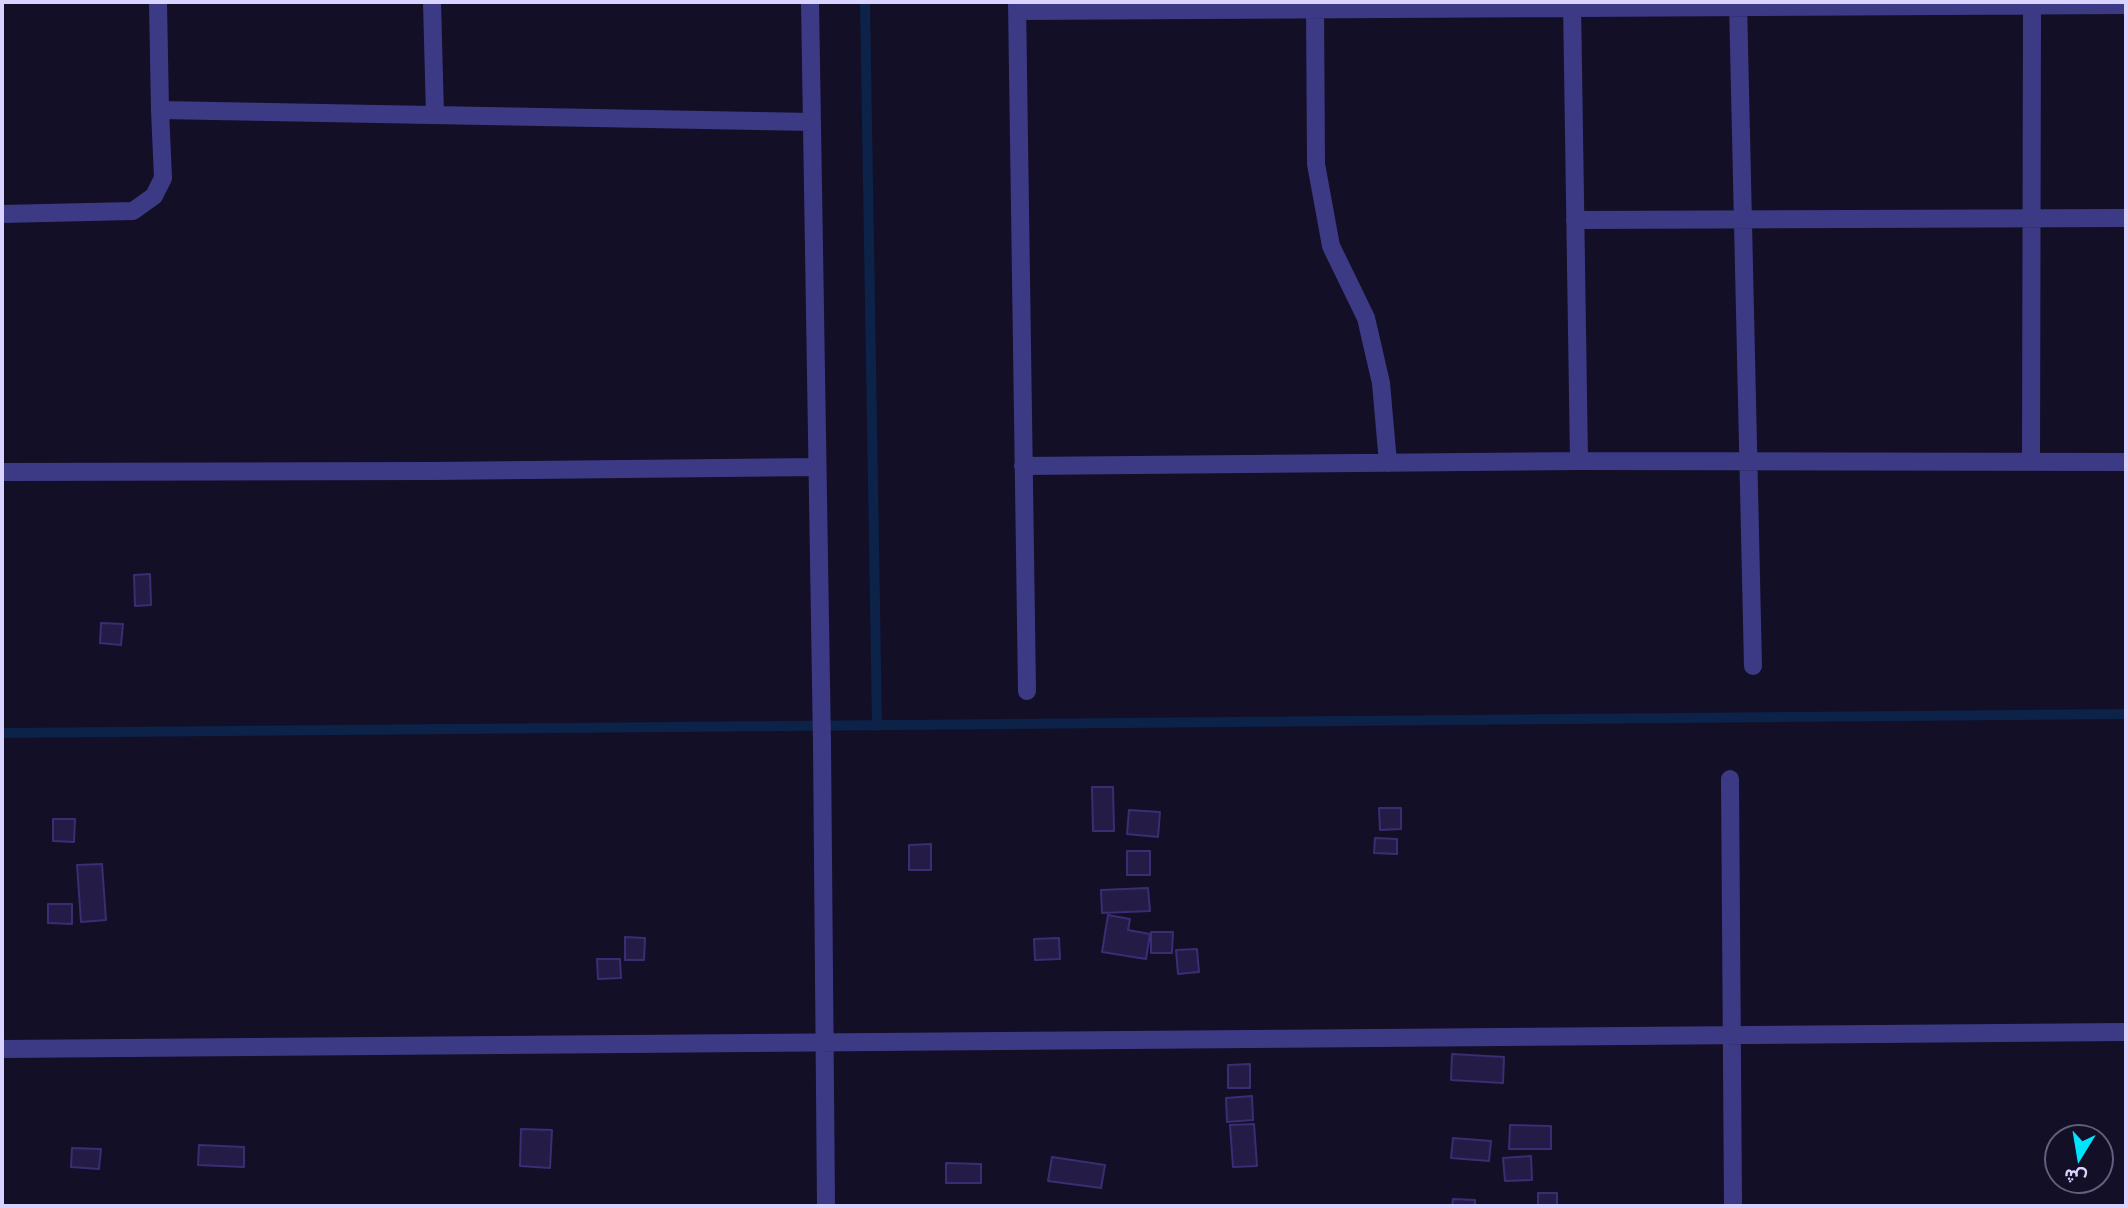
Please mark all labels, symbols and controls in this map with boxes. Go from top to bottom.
north arrow [2044,1124,2114,1194]
text: ش [2062,1163,2089,1193]

